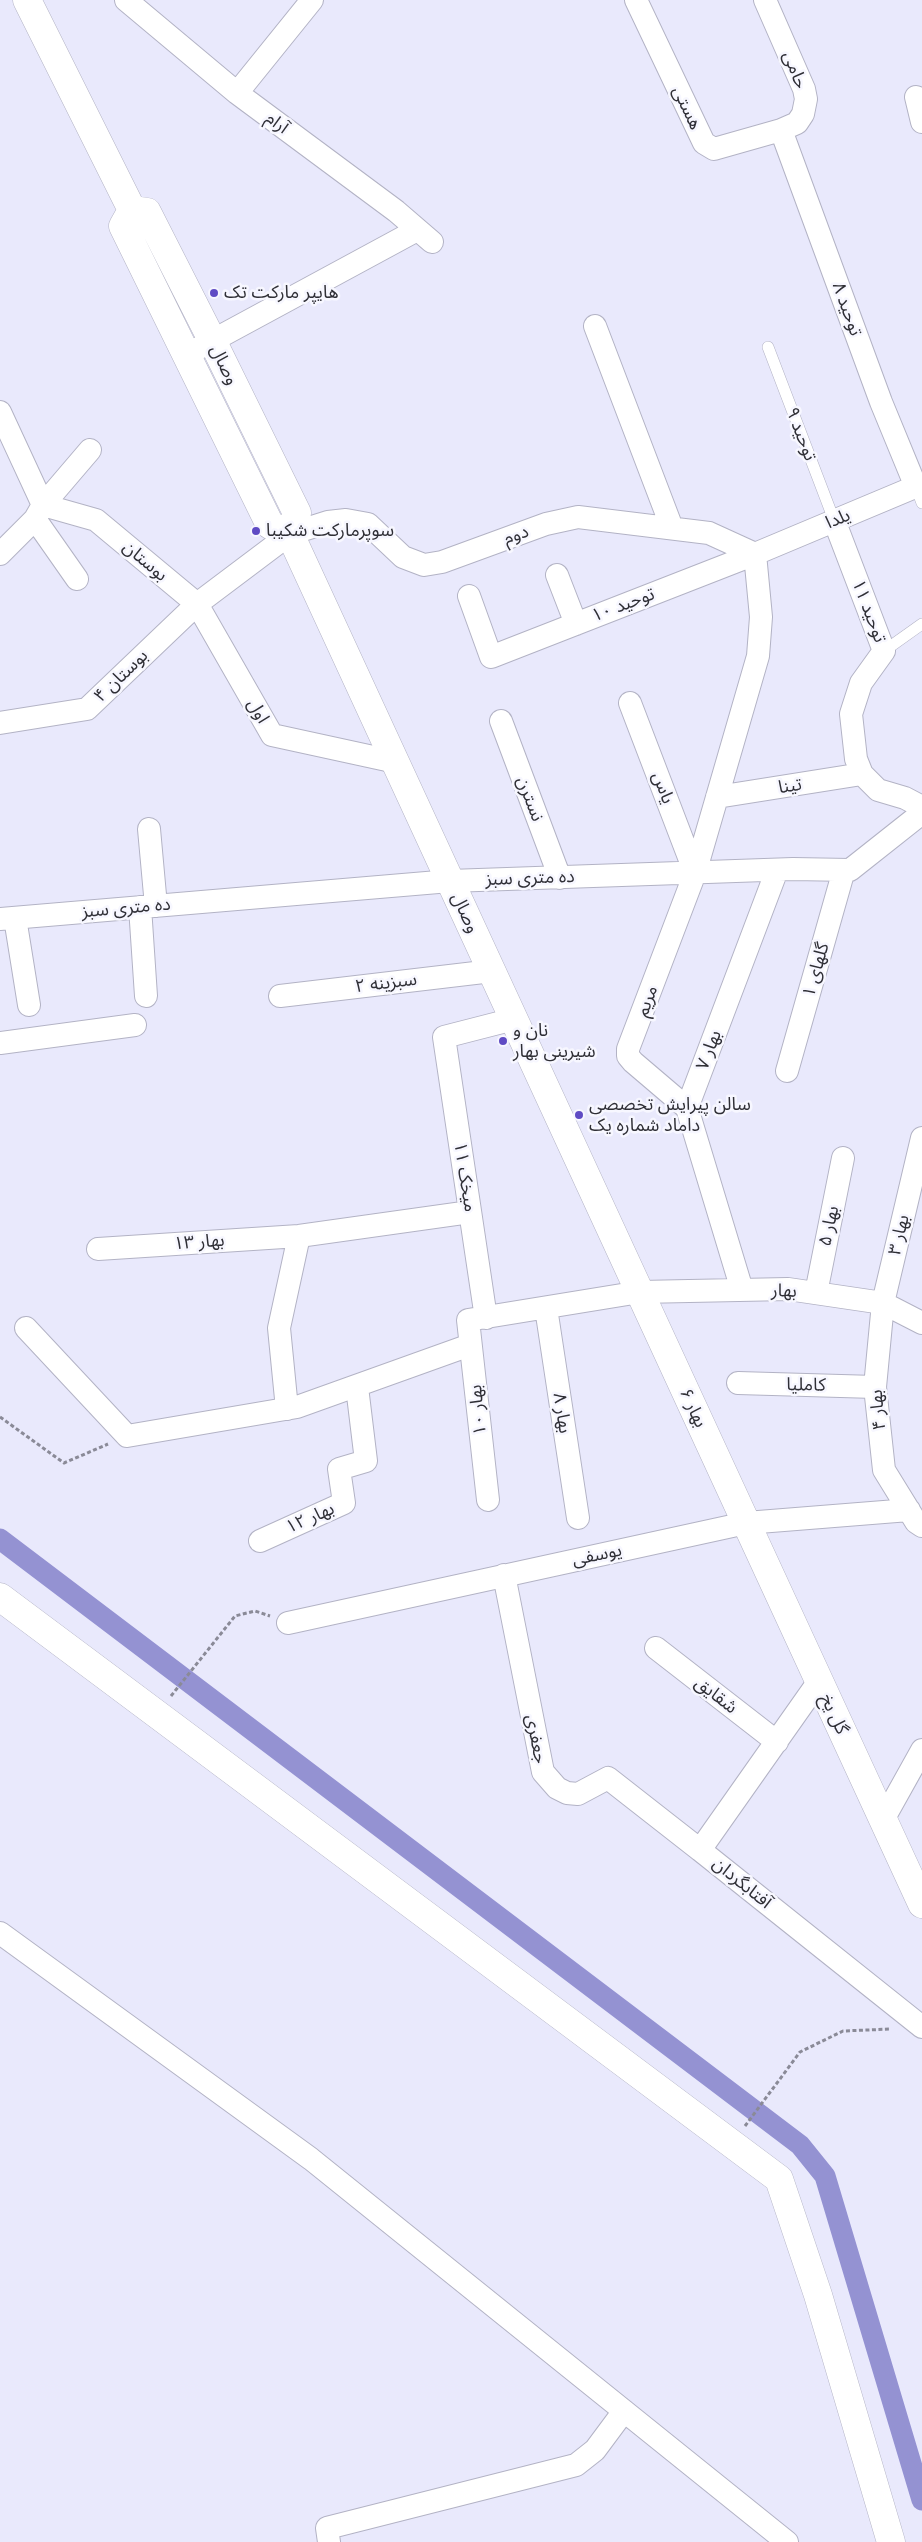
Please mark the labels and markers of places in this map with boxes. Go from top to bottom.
place label: هایپر مارکت تک [224,282,339,304]
marker: هایپر مارکت تک [208,287,220,299]
place label: سوپرمارکت شکیبا [266,520,394,542]
marker: سوپرمارکت شکیبا [250,525,262,537]
place label: نان و شیرینی بهار [513,1020,596,1062]
marker: نان و شیرینی بهار [497,1035,509,1047]
place label: سالن پیرایش تخصصی داماد شماره یک [589,1094,751,1136]
marker: سالن پیرایش تخصصی داماد شماره یک [573,1109,585,1121]

